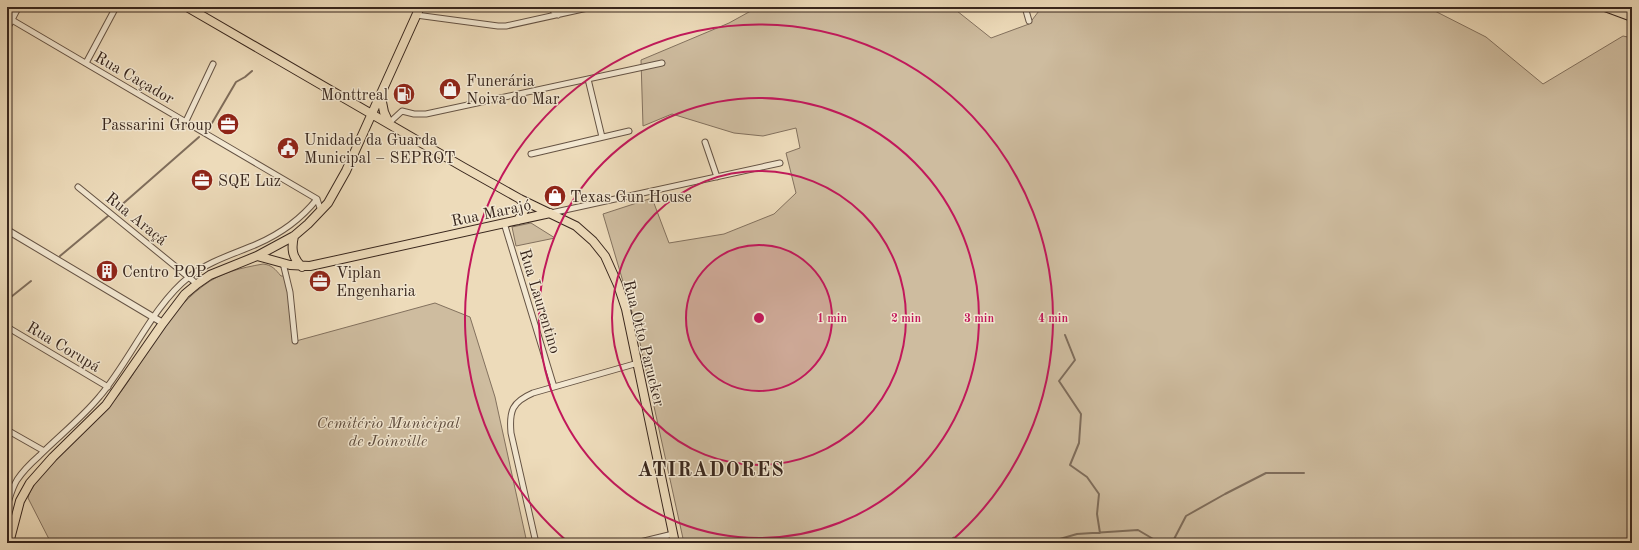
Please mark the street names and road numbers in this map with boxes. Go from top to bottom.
street label: Rua Caçador [92,50,177,108]
street label: Rua Araçá [102,190,170,249]
street label: Rua Marajó [450,198,533,230]
street label: Rua Laurentino [516,247,563,356]
street label: Rua Otto Parucker [620,279,667,409]
street label: Rua Corupá [24,320,102,376]

